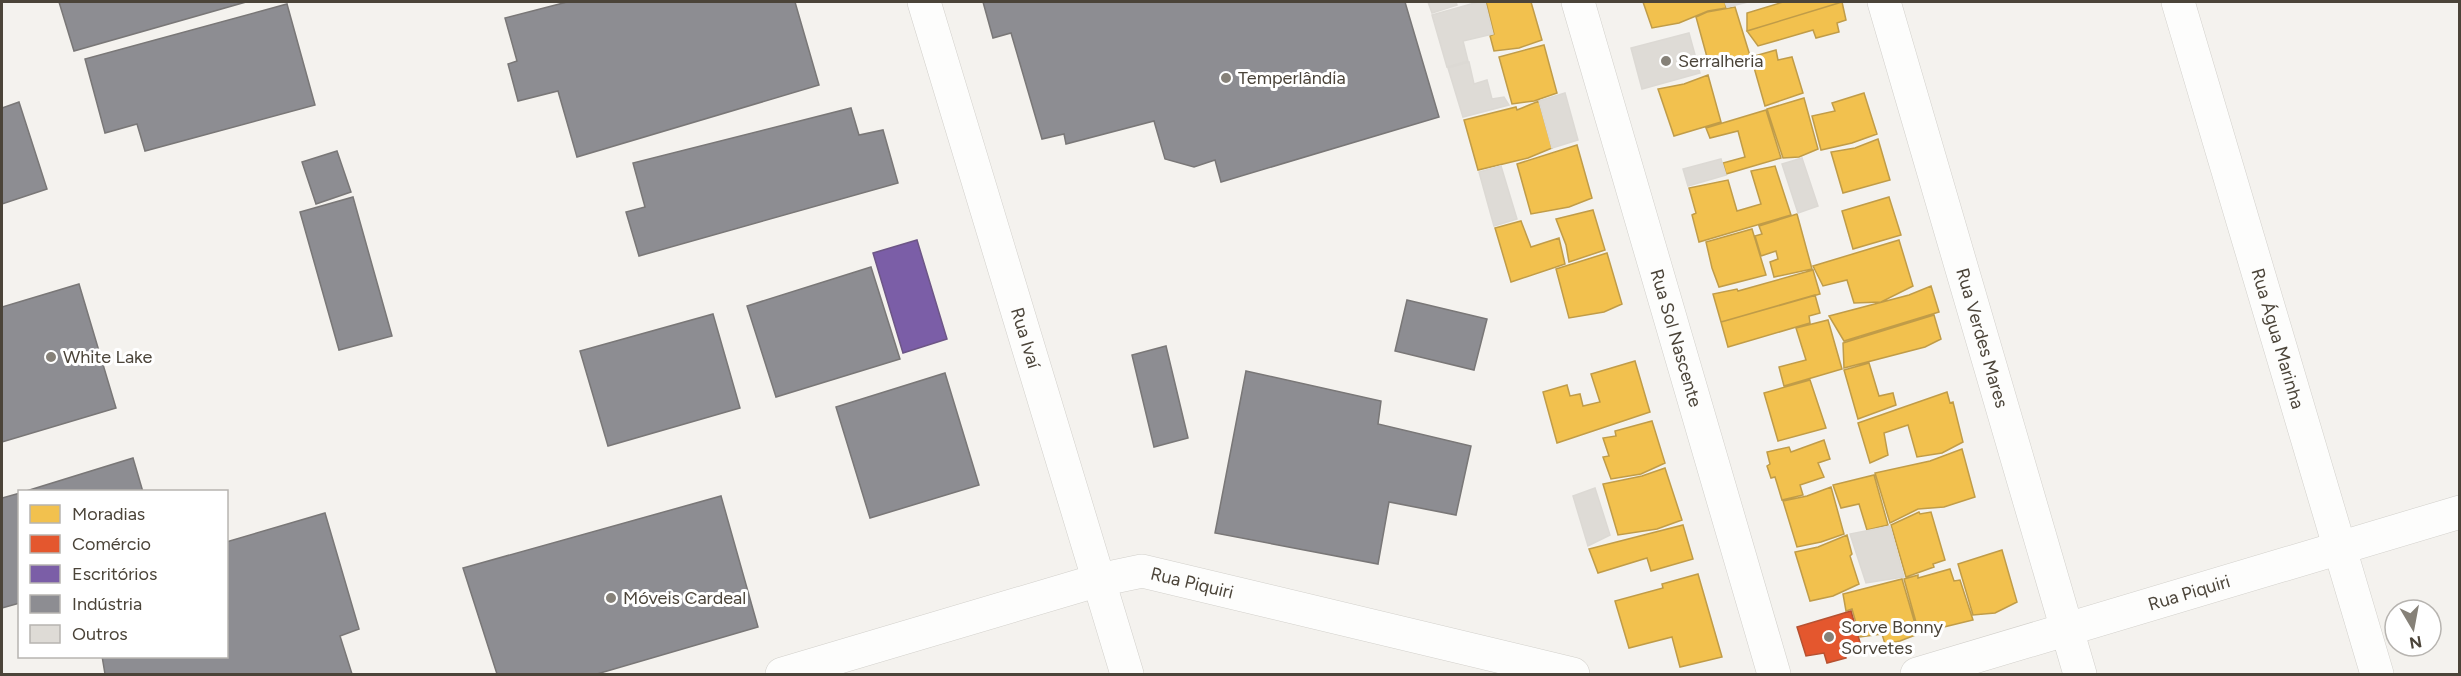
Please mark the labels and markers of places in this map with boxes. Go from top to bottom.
place label: Serralheria [1678,50,1764,72]
marker: Serralheria [1659,54,1673,68]
place label: Temperlândia [1238,67,1346,89]
marker: Temperlândia [1219,71,1233,85]
place label: White Lake [63,346,153,368]
marker: White Lake [44,350,58,364]
place label: Móveis Cardeal [623,587,746,609]
marker: Móveis Cardeal [604,591,618,605]
place label: Sorve Bonny Sorvetes [1841,616,1943,659]
marker: Sorve Bonny Sorvetes [1822,630,1836,644]

